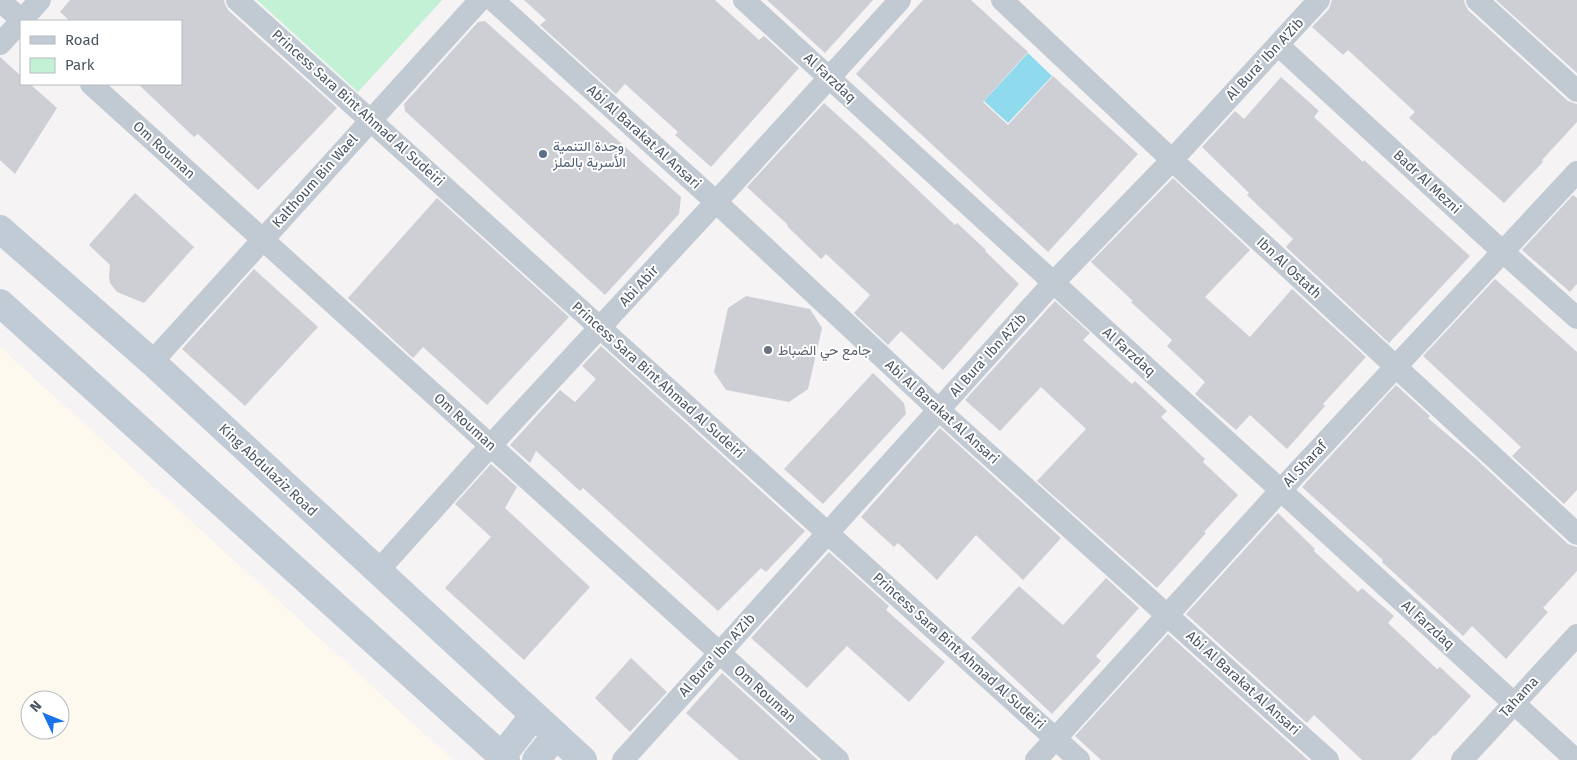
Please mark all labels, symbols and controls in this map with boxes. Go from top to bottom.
street label: Al Bura' Ibn A'Zib [1223,14,1307,104]
legend [20,20,182,85]
street label: Princess Sara Bint Ahmad Al Sudeiri [268,26,448,190]
text: Road [65,31,100,49]
street label: Al Farzdaq [800,50,860,106]
text: Park [65,56,95,74]
street label: Abi Al Barakat Al Ansari [584,81,704,193]
street label: Om Rouman [129,118,199,182]
street label: Kalthoum Bin Wael [269,131,361,231]
place label: وحدة التنمية الأسرية بالملز [552,138,626,171]
street label: Badr Al Mezni [1390,146,1464,218]
marker: وحدة التنمية الأسرية بالملز [537,148,549,160]
street label: Ibn Al Ostath [1253,234,1325,302]
street label: Abi Abir [616,262,663,310]
street label: Princess Sara Bint Ahmad Al Sudeiri [568,298,748,462]
street label: Al Bura' Ibn A'Zib [946,310,1030,400]
street label: Al Farzdaq [1099,324,1159,380]
place label: جامع حي الضباط [778,342,871,362]
marker: جامع حي الضباط [762,344,774,356]
street label: Abi Al Barakat Al Ansari [882,356,1002,468]
street label: Om Rouman [430,390,500,454]
street label: King Abdulaziz Road [215,420,321,520]
street label: Al Sharaf [1280,437,1331,490]
street label: Princess Sara Bint Ahmad Al Sudeiri [869,569,1049,733]
street label: Al Farzdaq [1398,597,1458,653]
street label: Al Bura' Ibn A'Zib [675,610,759,700]
street label: Abi Al Barakat Al Ansari [1183,627,1303,739]
street label: Om Rouman [730,662,800,726]
street label: Tahama [1496,673,1542,721]
north arrow [20,690,70,740]
text: N [26,697,45,716]

